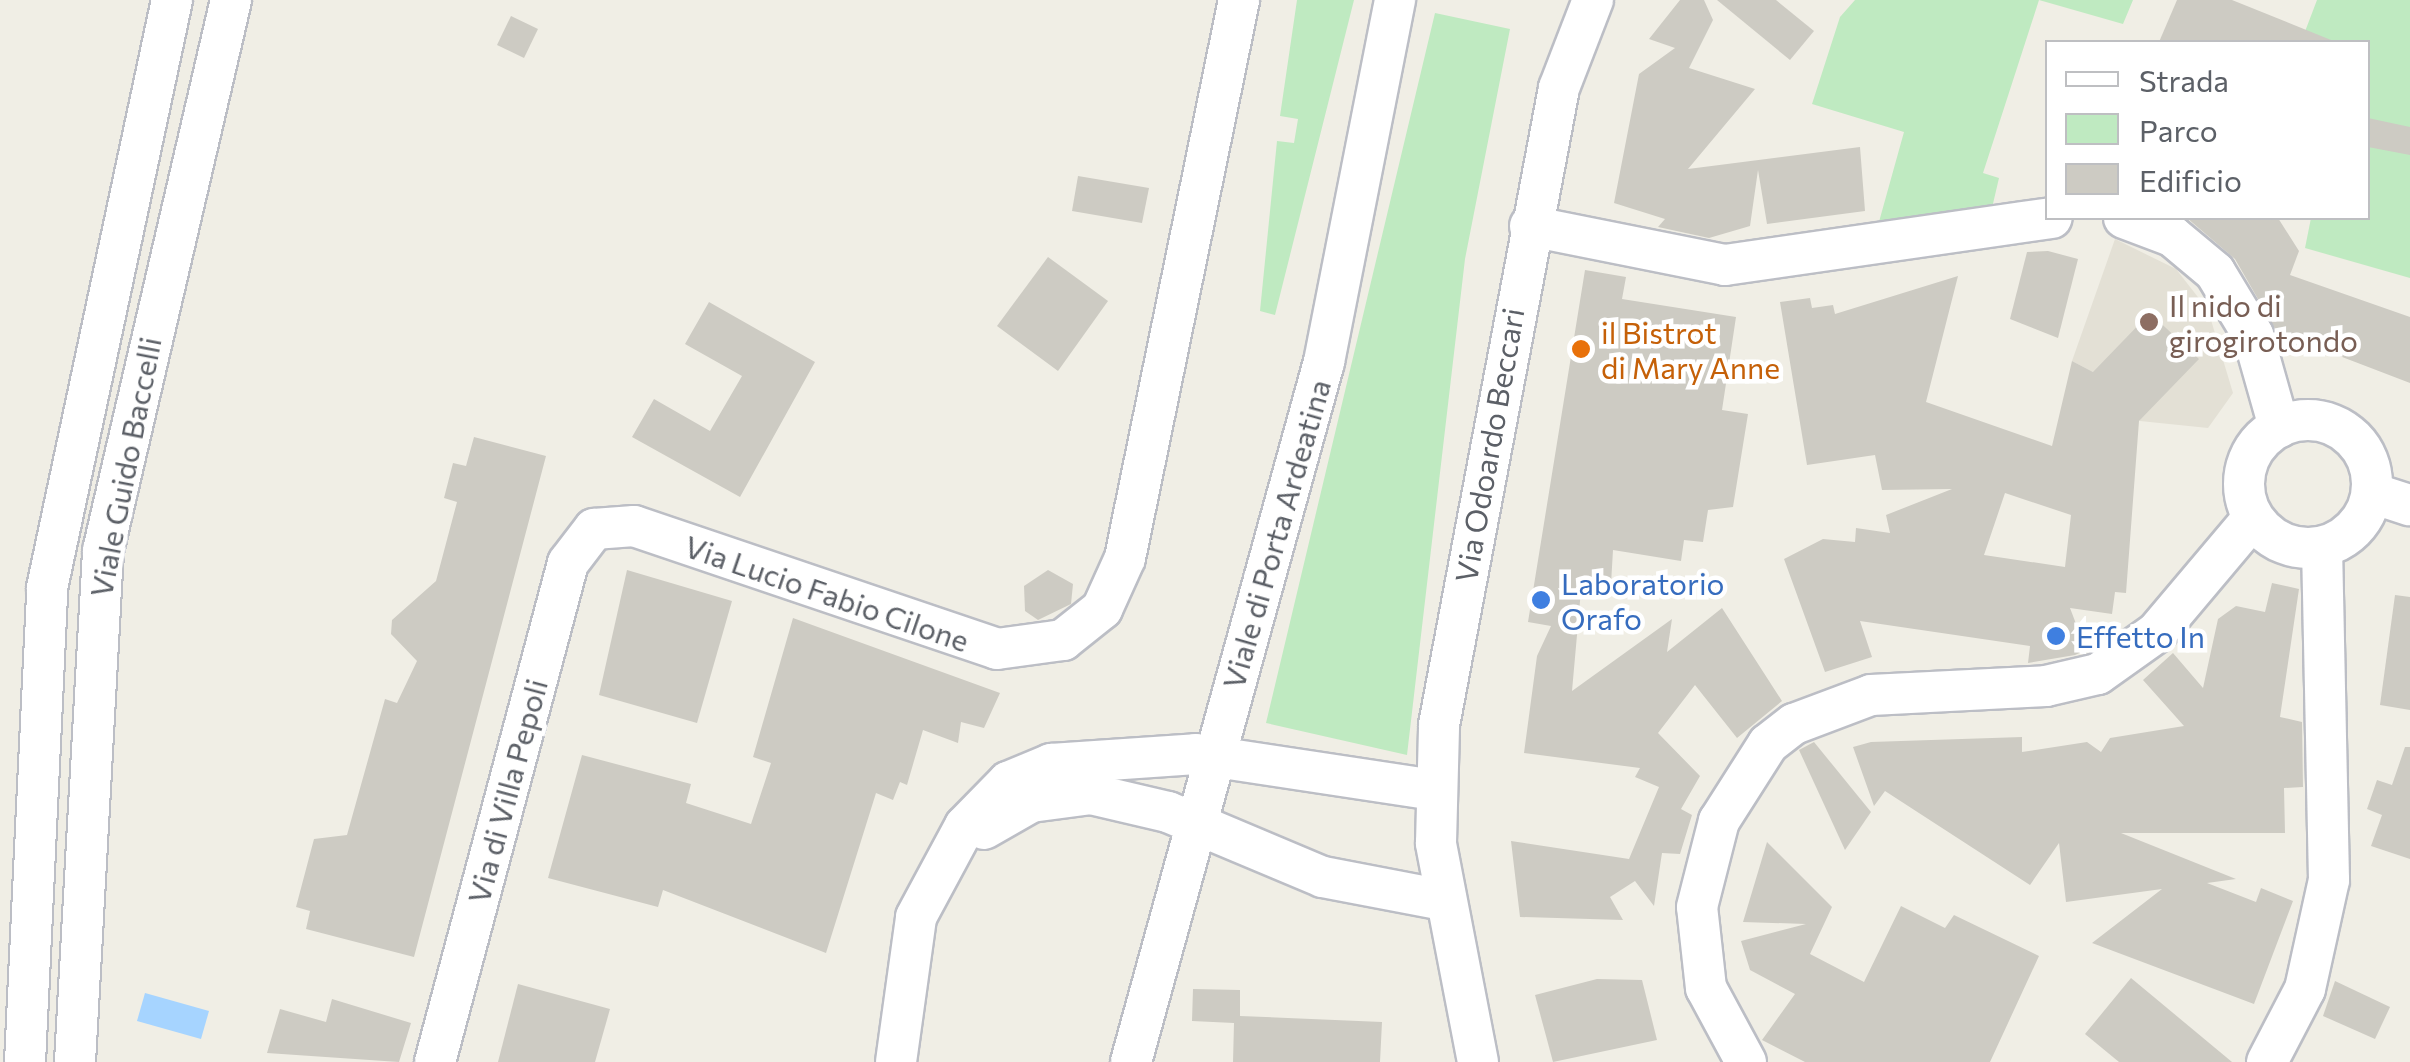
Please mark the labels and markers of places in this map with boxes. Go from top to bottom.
place label: Il nido di girogirotondo [2169,287,2358,358]
marker: Il nido di girogirotondo [2138,311,2160,333]
place label: il Bistrot di Mary Anne [1601,314,1780,384]
marker: il Bistrot di Mary Anne [1570,338,1592,360]
place label: Laboratorio Orafo [1561,565,1725,636]
marker: Laboratorio Orafo [1530,589,1552,611]
place label: Effetto In [2076,618,2205,654]
marker: Effetto In [2045,625,2067,647]

